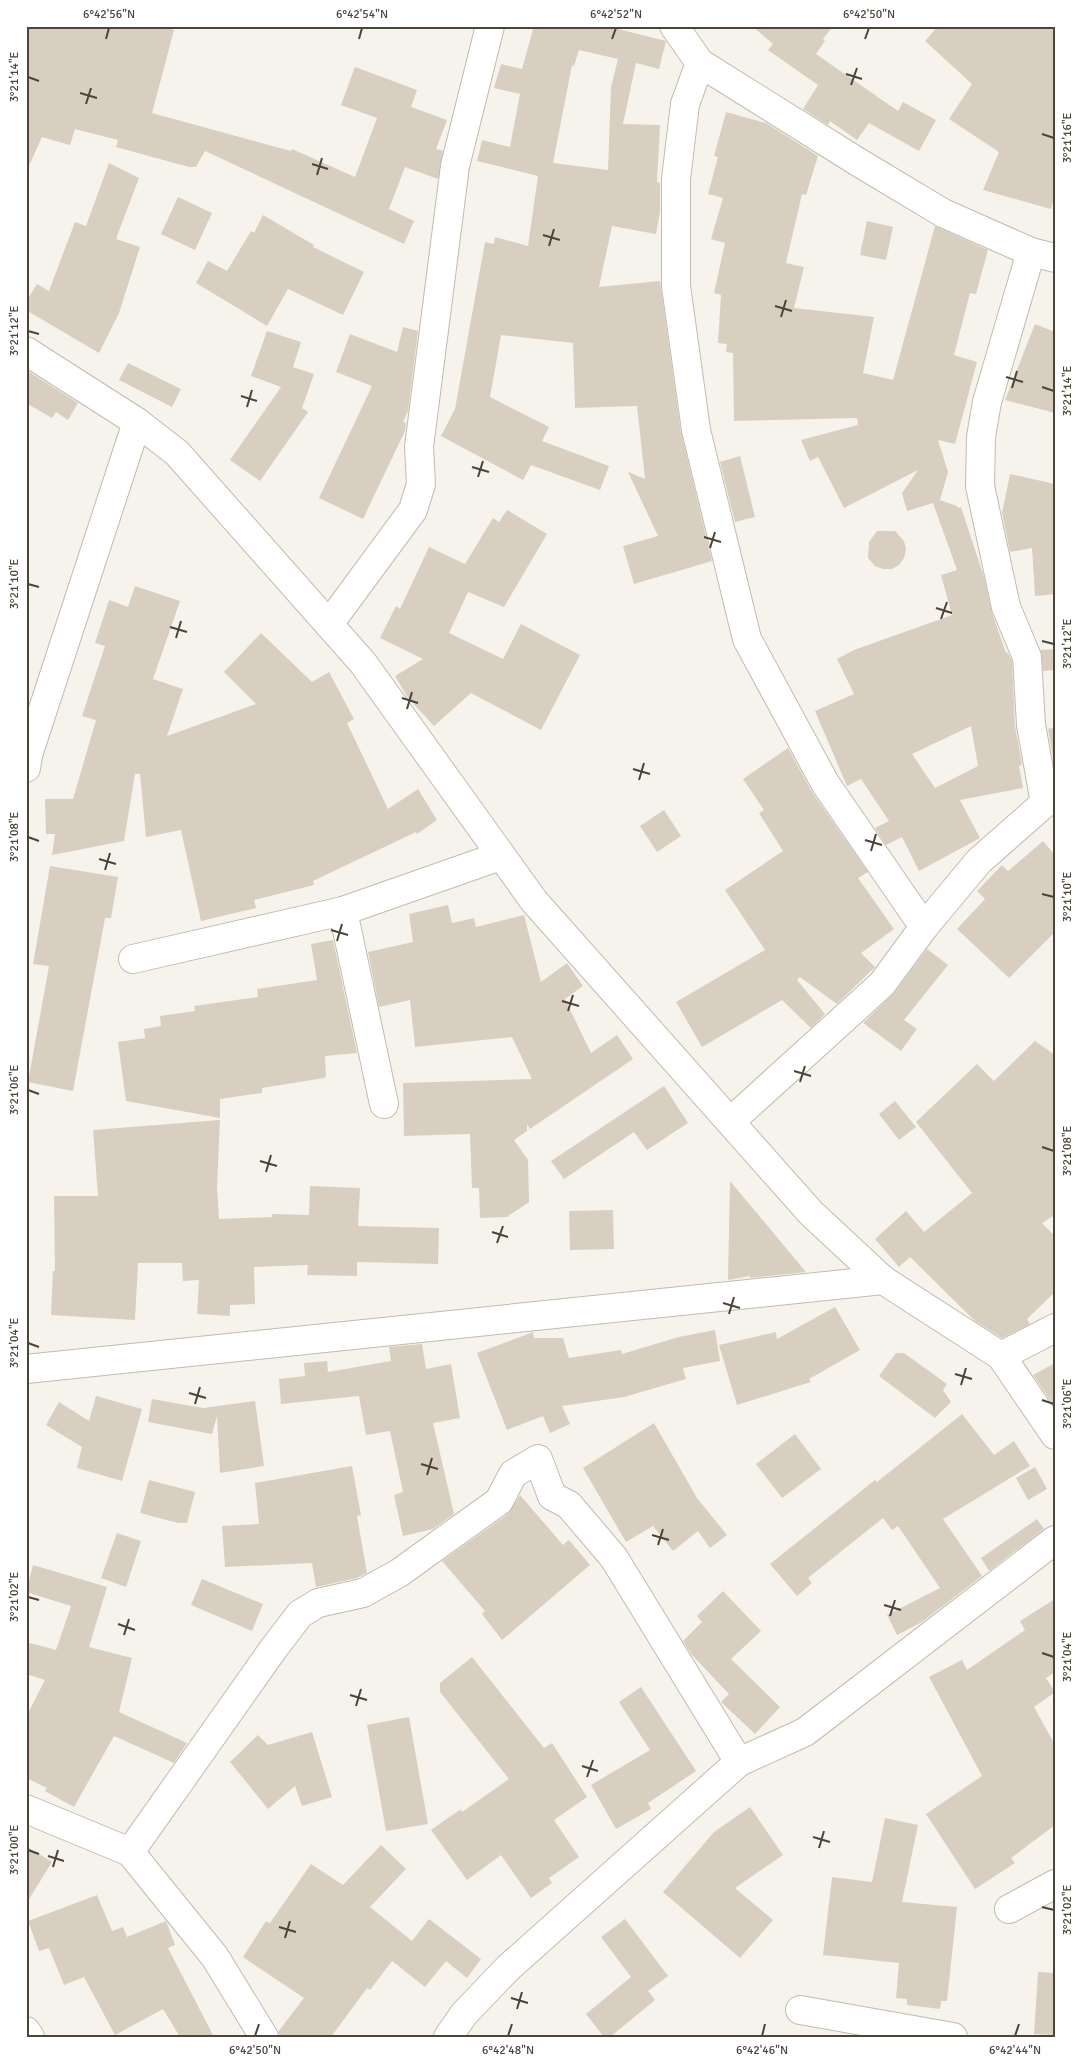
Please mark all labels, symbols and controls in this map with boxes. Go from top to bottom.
text: 6°42'56"N [83,7,135,22]
text: 6°42'54"N [336,7,388,22]
text: 6°42'52"N [590,7,642,22]
text: 6°42'50"N [843,7,895,22]
text: 3°21'14"E [7,51,22,102]
text: 3°21'16"E [1060,112,1075,163]
text: 3°21'12"E [7,305,22,356]
text: 3°21'14"E [1060,365,1075,416]
text: 3°21'10"E [7,558,22,609]
text: 3°21'12"E [1060,618,1075,669]
text: 3°21'08"E [7,811,22,862]
text: 3°21'10"E [1060,871,1075,922]
text: 3°21'06"E [7,1064,22,1115]
text: 3°21'08"E [1060,1125,1075,1176]
text: 3°21'04"E [7,1317,22,1368]
text: 3°21'06"E [1060,1378,1075,1429]
text: 3°21'02"E [7,1571,22,1622]
text: 3°21'04"E [1060,1631,1075,1682]
text: 3°21'00"E [7,1824,22,1875]
text: 3°21'02"E [1060,1884,1075,1935]
text: 6°42'50"N [229,2043,281,2058]
text: 6°42'48"N [482,2043,534,2058]
text: 6°42'46"N [736,2043,788,2058]
text: 6°42'44"N [989,2043,1041,2058]

